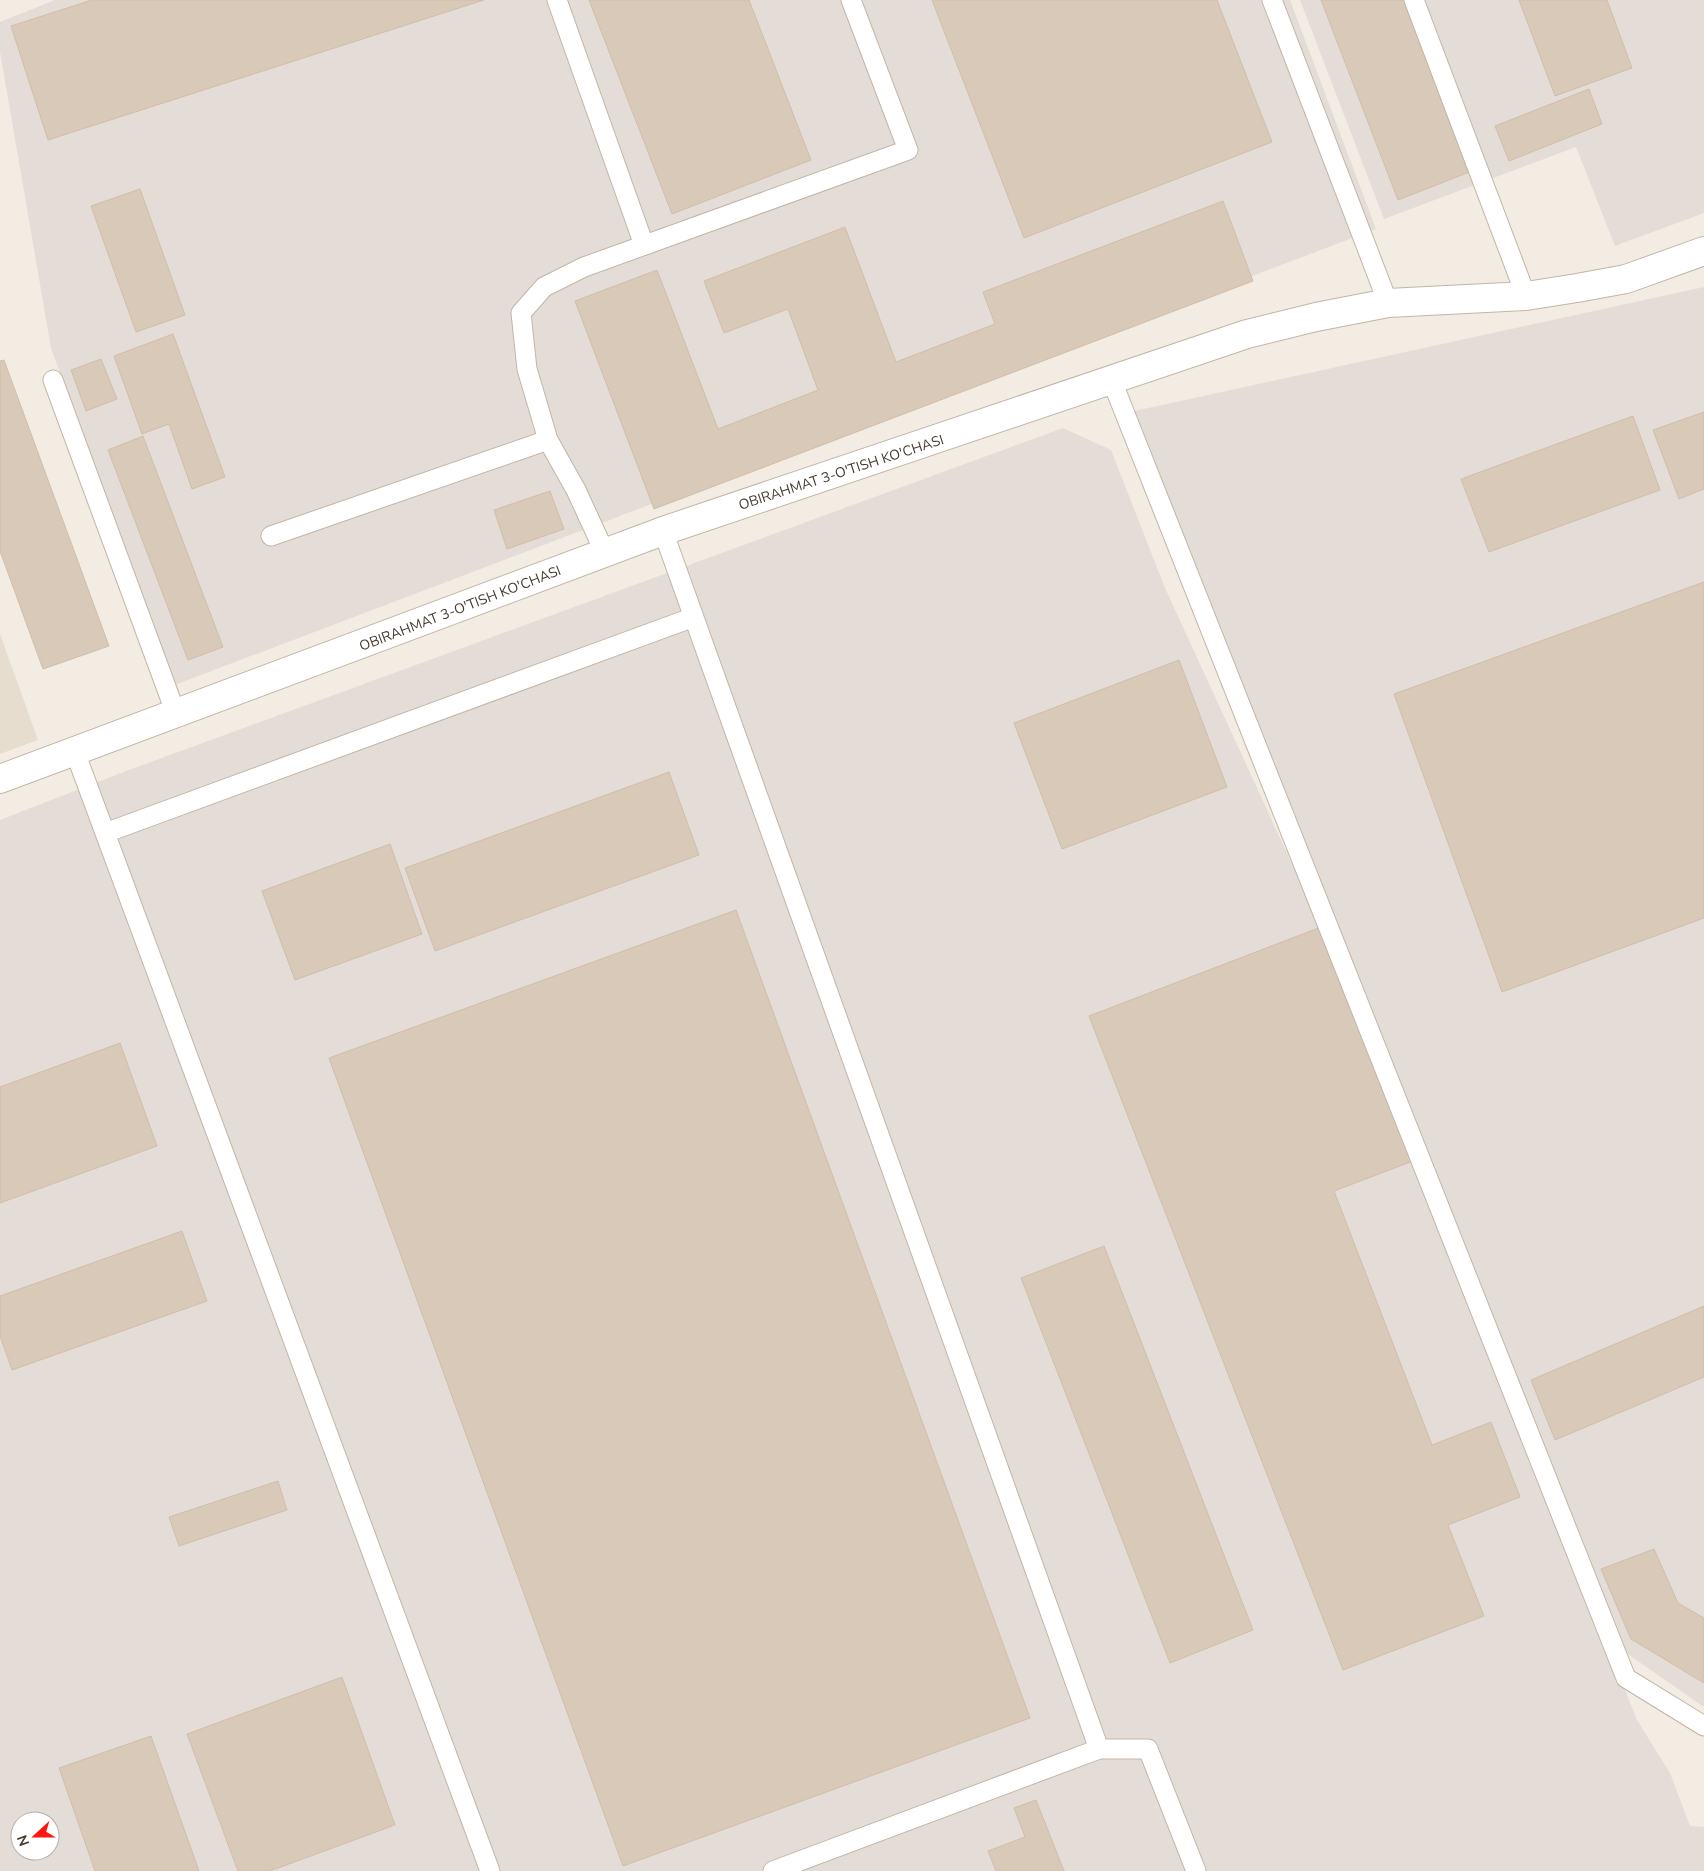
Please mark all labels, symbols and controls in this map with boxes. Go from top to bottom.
street label: OBIRAHMAT 3-O'TISH KO'CHASI [736,430,946,515]
street label: OBIRAHMAT 3-O'TISH KO'CHASI [357,561,564,656]
north arrow [10,1811,60,1861]
text: N [13,1832,34,1849]

